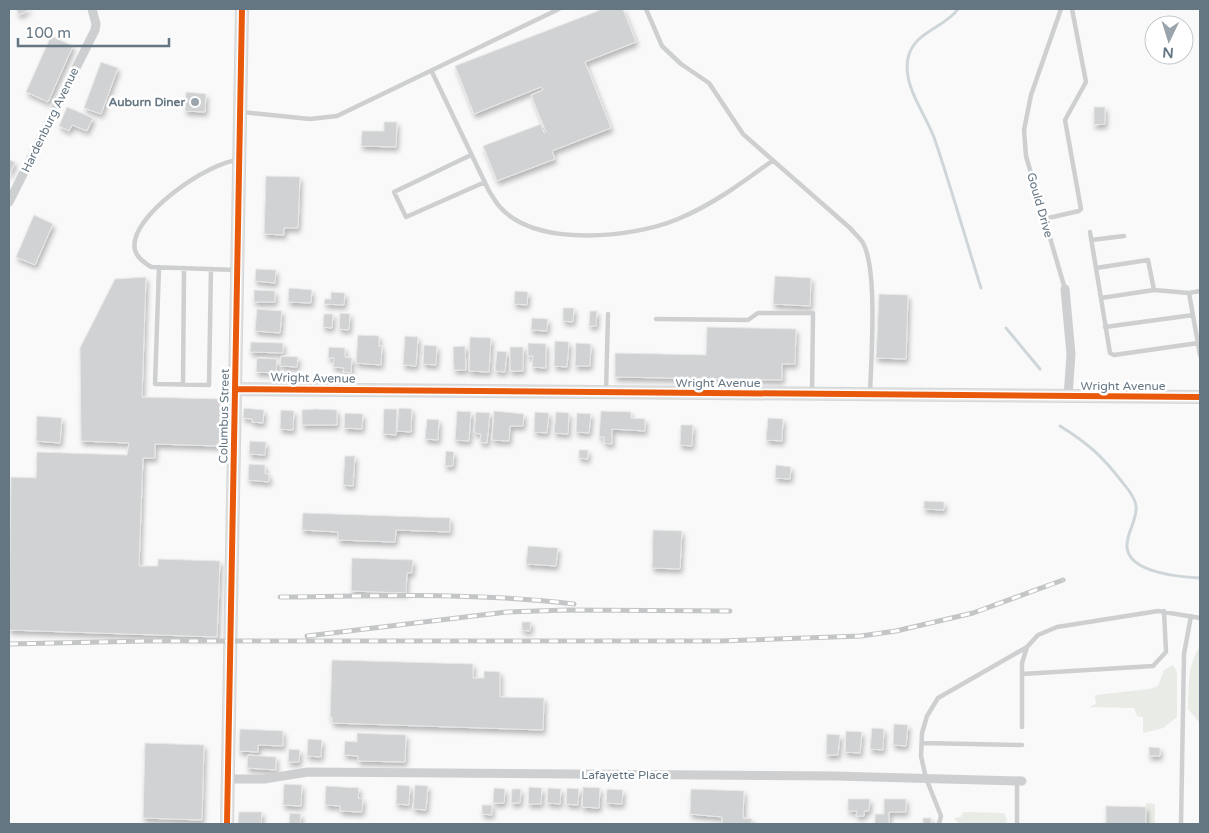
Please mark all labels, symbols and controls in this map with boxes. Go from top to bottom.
scale bar [18,15,169,47]
north arrow [1144,15,1194,65]
text: 100 m [25,24,71,42]
text: N [1162,44,1174,61]
street label: Hardenburg Avenue [19,65,82,175]
place label: Auburn Diner [108,95,185,109]
marker: Auburn Diner [189,96,201,108]
street label: Gould Drive [1024,171,1056,239]
street label: Columbus Street [216,368,232,464]
street label: Wright Avenue [270,370,356,386]
street label: Wright Avenue [675,376,761,390]
street label: Wright Avenue [1080,379,1166,393]
street label: Lafayette Place [581,768,669,782]

